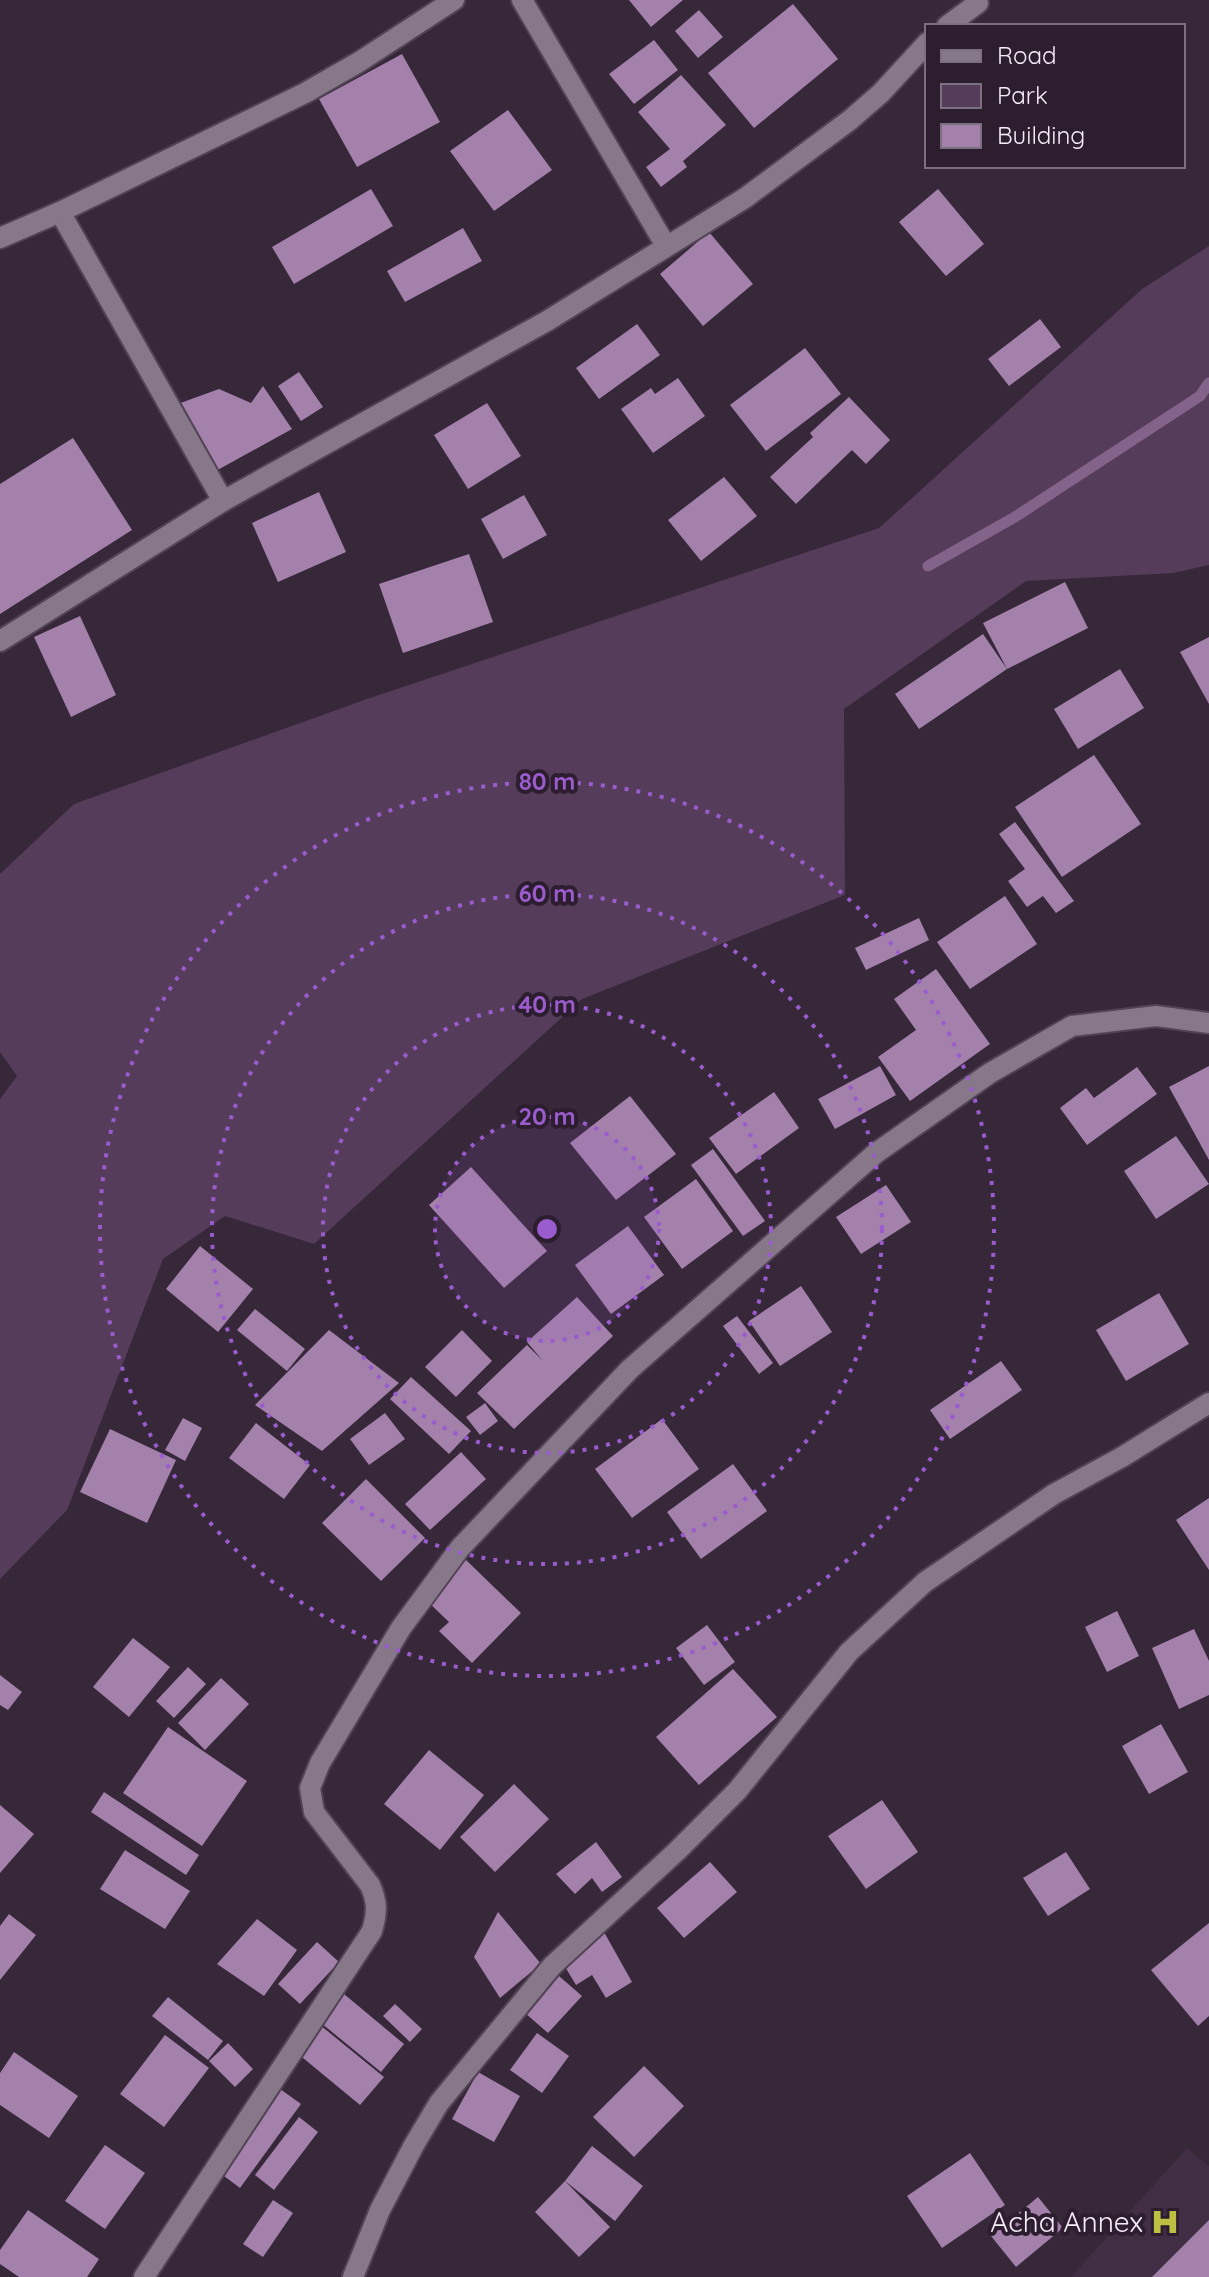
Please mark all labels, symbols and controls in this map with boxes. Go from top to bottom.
legend [925,24,1185,168]
text: Road [997,40,1057,70]
text: Park [997,80,1048,110]
text: Building [997,120,1085,150]
text: 80 m [519,766,575,796]
text: 60 m [519,878,575,908]
text: 40 m [518,989,576,1019]
text: 20 m [518,1101,576,1131]
centre of rings [533,1215,561,1243]
place label: Acha Annex [990,2204,1143,2239]
hospital icon: Acha Annex [1150,2207,1180,2237]

